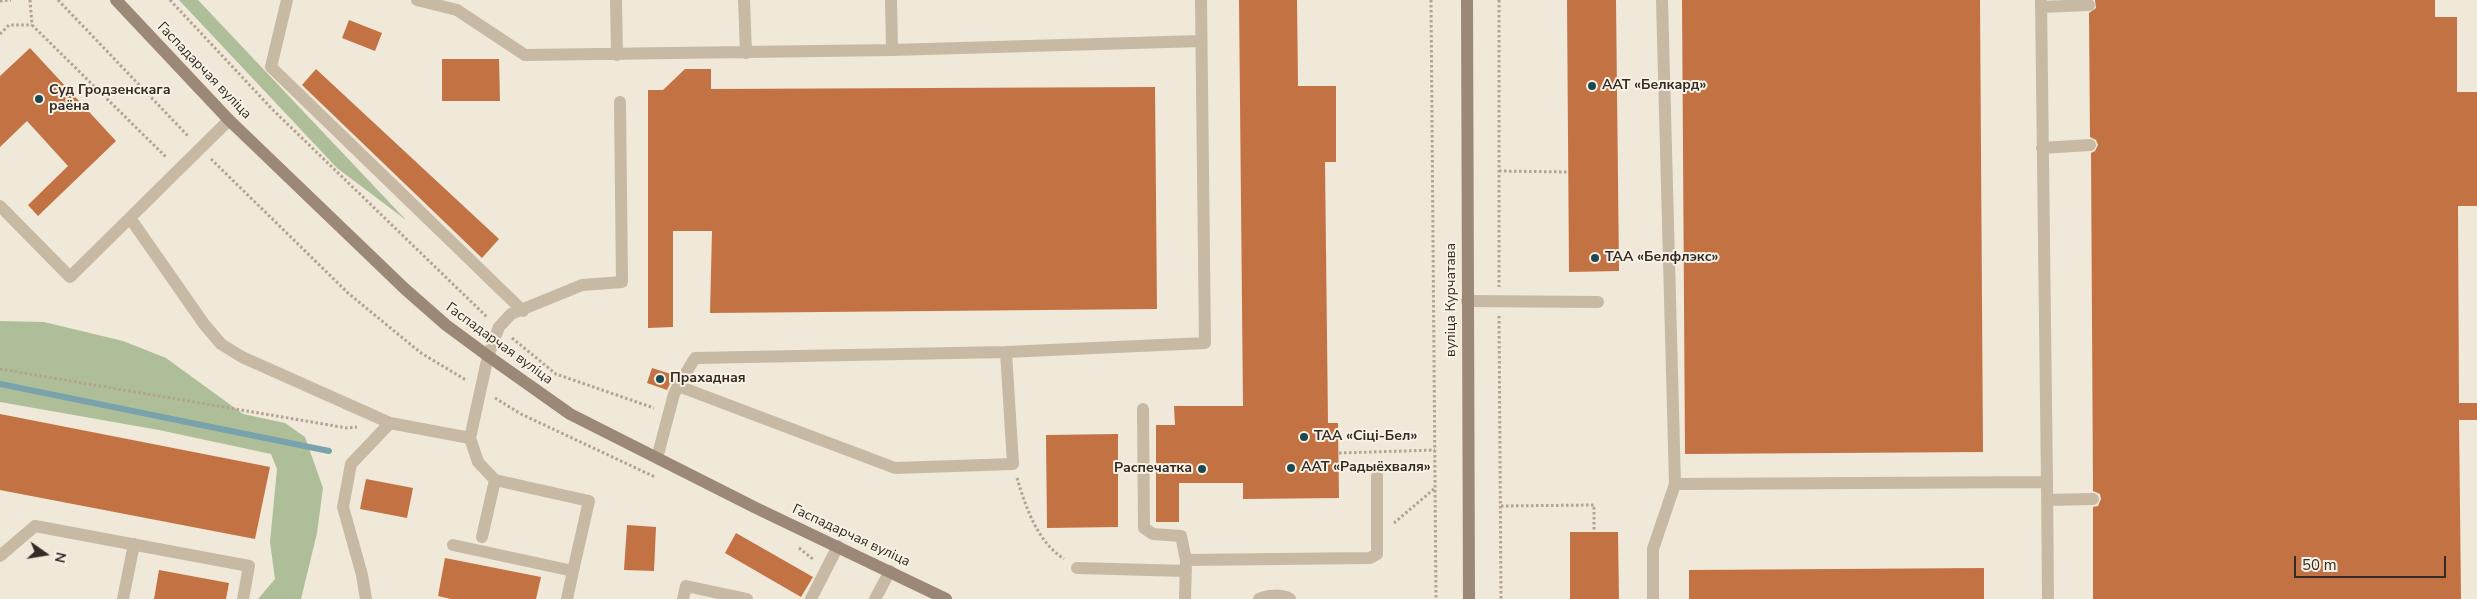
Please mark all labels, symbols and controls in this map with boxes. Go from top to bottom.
street label: Гаспадарчая вуліца [153,19,255,123]
place label: ААТ «Белкард» [1602,78,1706,94]
marker: ААТ «Белкард» [1586,80,1598,92]
place label: Суд Гродзенскага раёна [49,83,171,115]
marker: Суд Гродзенскага раёна [33,93,45,105]
street label: вуліца Курчатава [1444,243,1460,357]
place label: ТАА «Белфлэкс» [1605,250,1718,266]
marker: ТАА «Белфлэкс» [1589,252,1601,264]
street label: Гаспадарчая вуліца [442,300,556,388]
place label: Прахадная [670,371,746,387]
marker: Прахадная [654,373,666,385]
place label: ТАА «Сіці-Бел» [1314,429,1417,445]
marker: ТАА «Сіці-Бел» [1298,431,1310,443]
place label: ААТ «Радыёхваля» [1301,460,1431,476]
place label: Распечатка [1114,461,1192,477]
marker: ААТ «Радыёхваля» [1285,462,1297,474]
marker: Распечатка [1196,463,1208,475]
street label: Гаспадарчая вуліца [789,501,913,571]
north arrow [20,529,70,579]
scale bar [2297,546,2450,578]
text: N [50,550,71,565]
text: 50 m [2302,555,2337,575]

